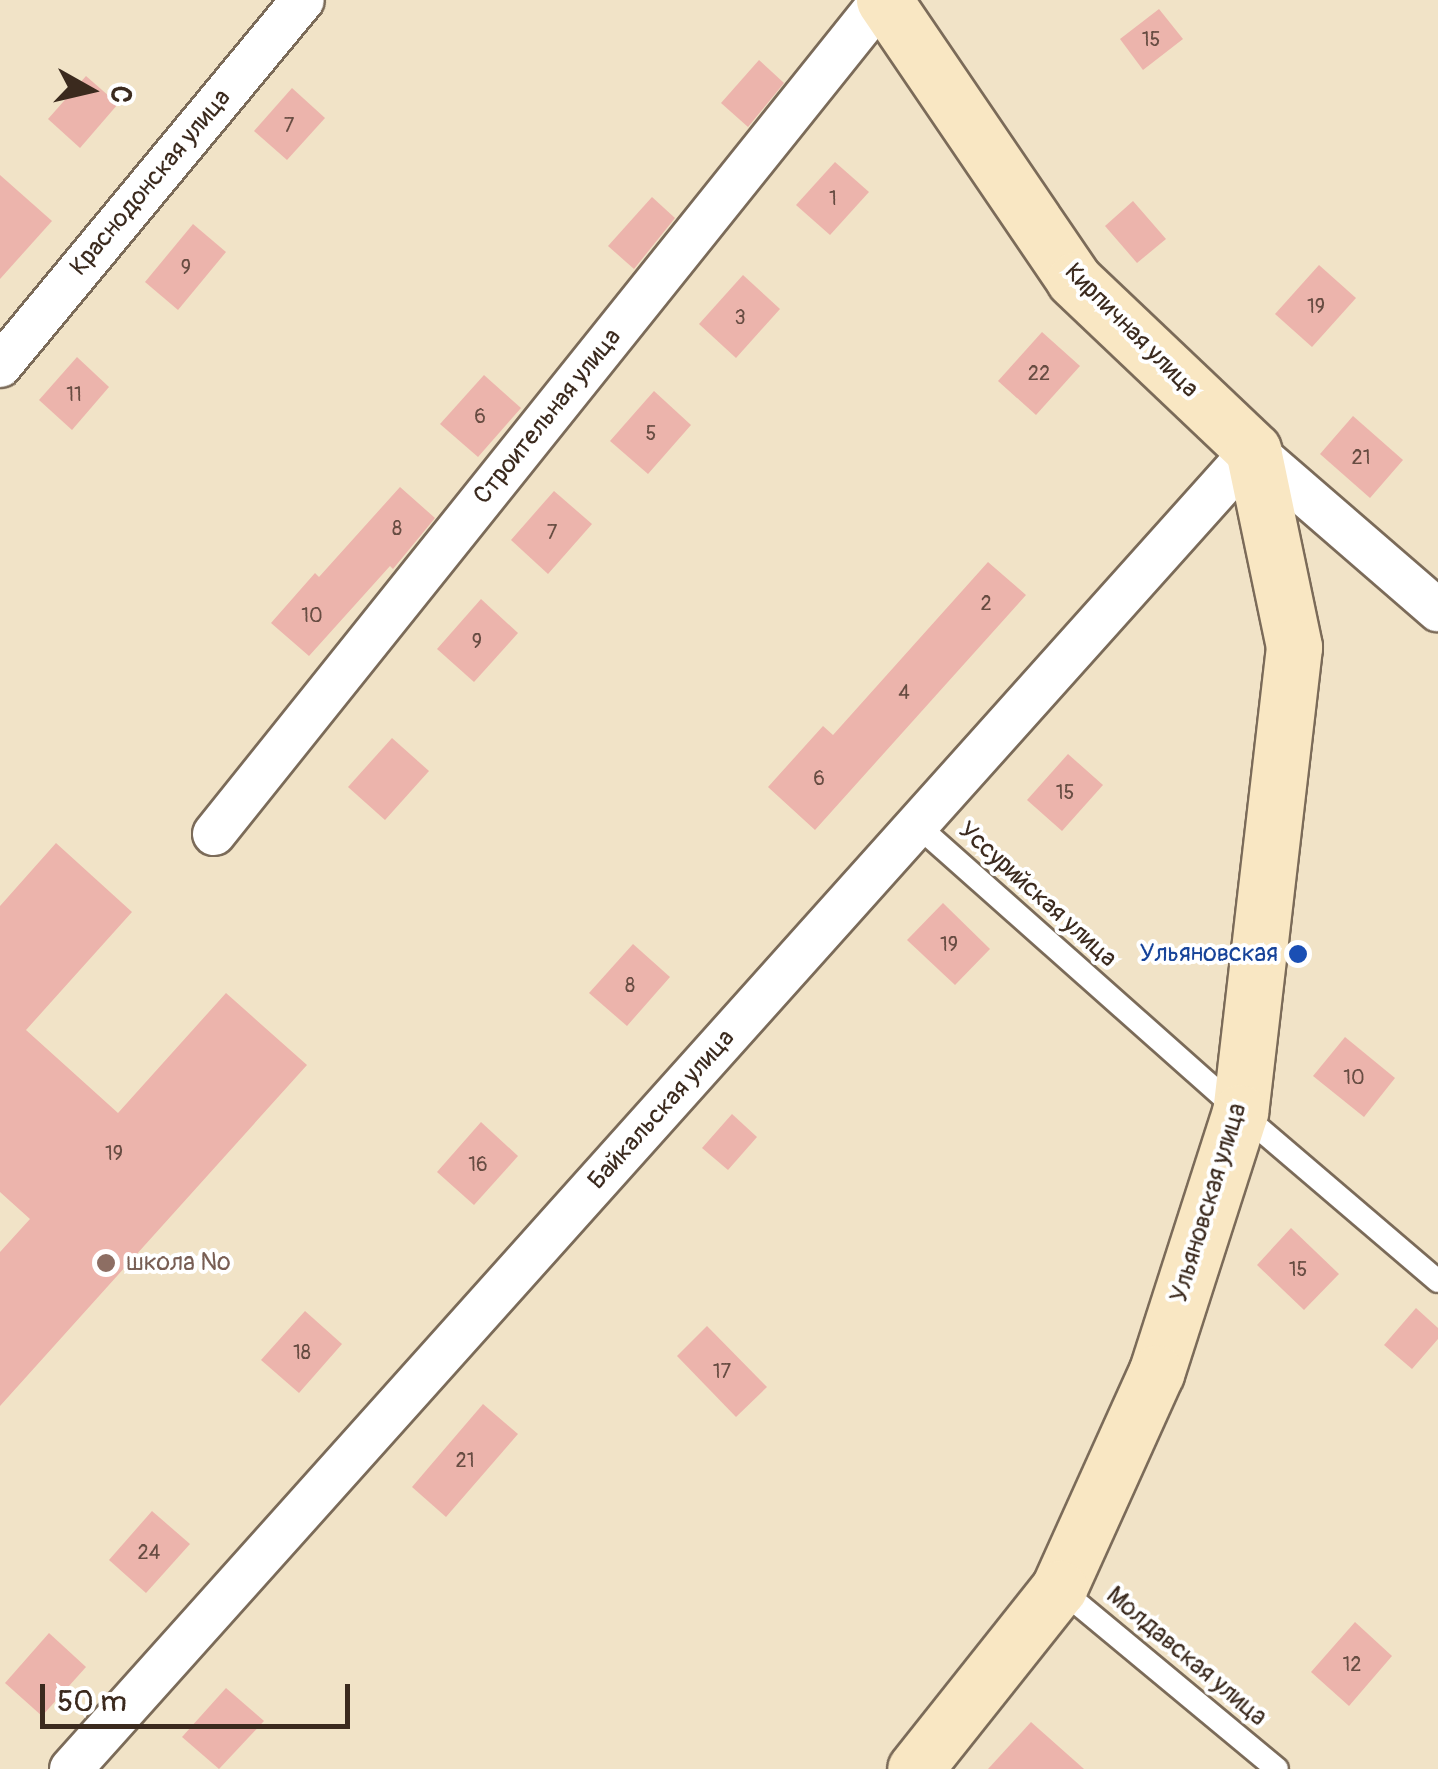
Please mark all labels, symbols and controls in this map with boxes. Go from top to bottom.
house number: 15 [1142,27,1160,51]
north arrow [40,40,140,140]
text: С [102,83,139,105]
street label: Краснодонская улица [64,84,238,282]
house number: 7 [284,113,294,137]
house number: 1 [829,186,837,210]
house number: 9 [181,255,191,279]
street label: Кирпичная улица [1058,258,1204,404]
house number: 19 [1307,294,1325,318]
house number: 3 [734,305,746,329]
street label: Строительная улица [468,323,628,511]
house number: 22 [1028,361,1050,385]
house number: 11 [66,382,82,406]
house number: 6 [474,404,486,428]
house number: 5 [646,421,656,445]
house number: 21 [1352,445,1370,469]
house number: 8 [392,516,402,540]
house number: 7 [547,520,557,544]
house number: 2 [980,591,992,615]
house number: 10 [301,603,323,627]
house number: 9 [472,629,482,653]
house number: 4 [898,680,910,704]
house number: 6 [813,766,825,790]
house number: 15 [1056,780,1074,804]
street label: Уссурийская улица [952,816,1122,974]
house number: 19 [940,932,958,956]
place label: Ульяновская [1139,939,1278,969]
marker: Ульяновская [1287,943,1309,965]
house number: 8 [625,973,635,997]
street label: Байкальская улица [582,1024,742,1196]
house number: 10 [1343,1065,1365,1089]
street label: Ульяновская улица [1165,1100,1253,1306]
house number: 19 [105,1141,123,1165]
house number: 16 [468,1152,488,1176]
place label: школа № [126,1248,231,1278]
marker: школа № [95,1252,117,1274]
house number: 15 [1289,1257,1307,1281]
house number: 18 [293,1340,311,1364]
house number: 17 [713,1359,731,1383]
house number: 21 [456,1448,474,1472]
house number: 24 [138,1540,160,1564]
street label: Молдавская улица [1100,1581,1272,1733]
house number: 12 [1343,1652,1361,1676]
scale bar [45,1664,355,1726]
text: 50 m [57,1683,127,1720]

